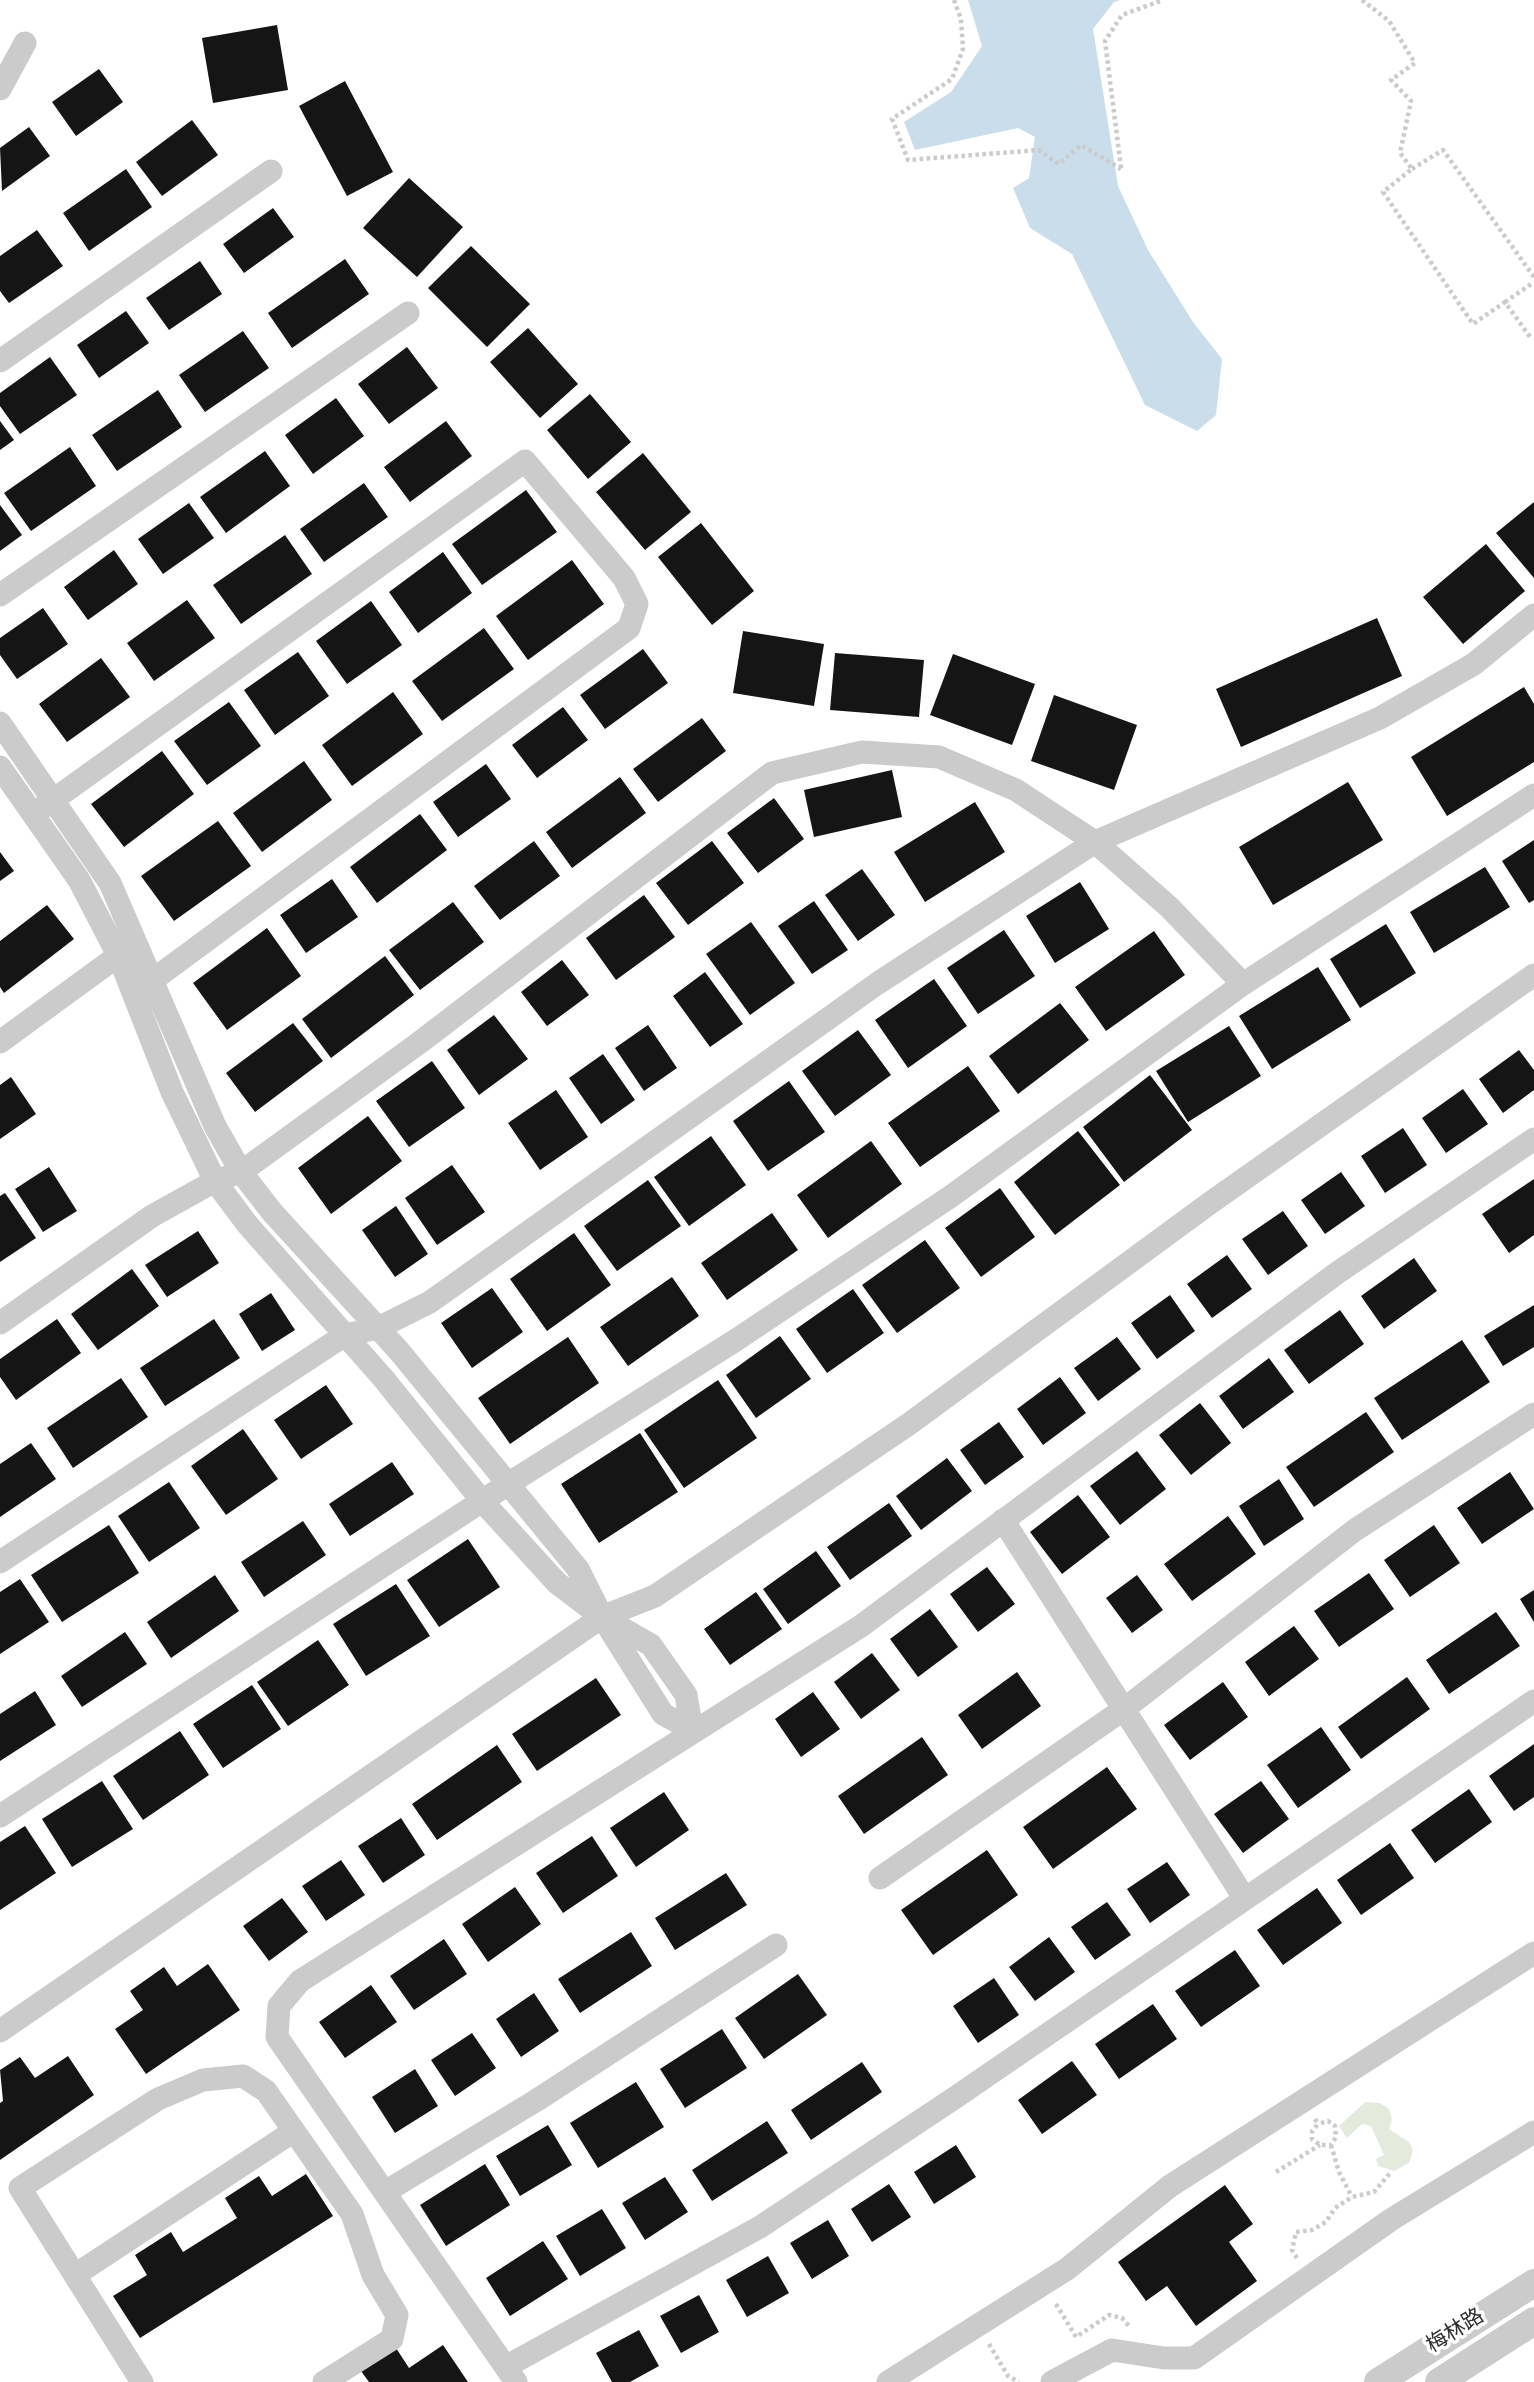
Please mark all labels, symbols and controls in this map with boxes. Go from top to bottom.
street label: 梅林路 [1423,2305,1489,2359]

